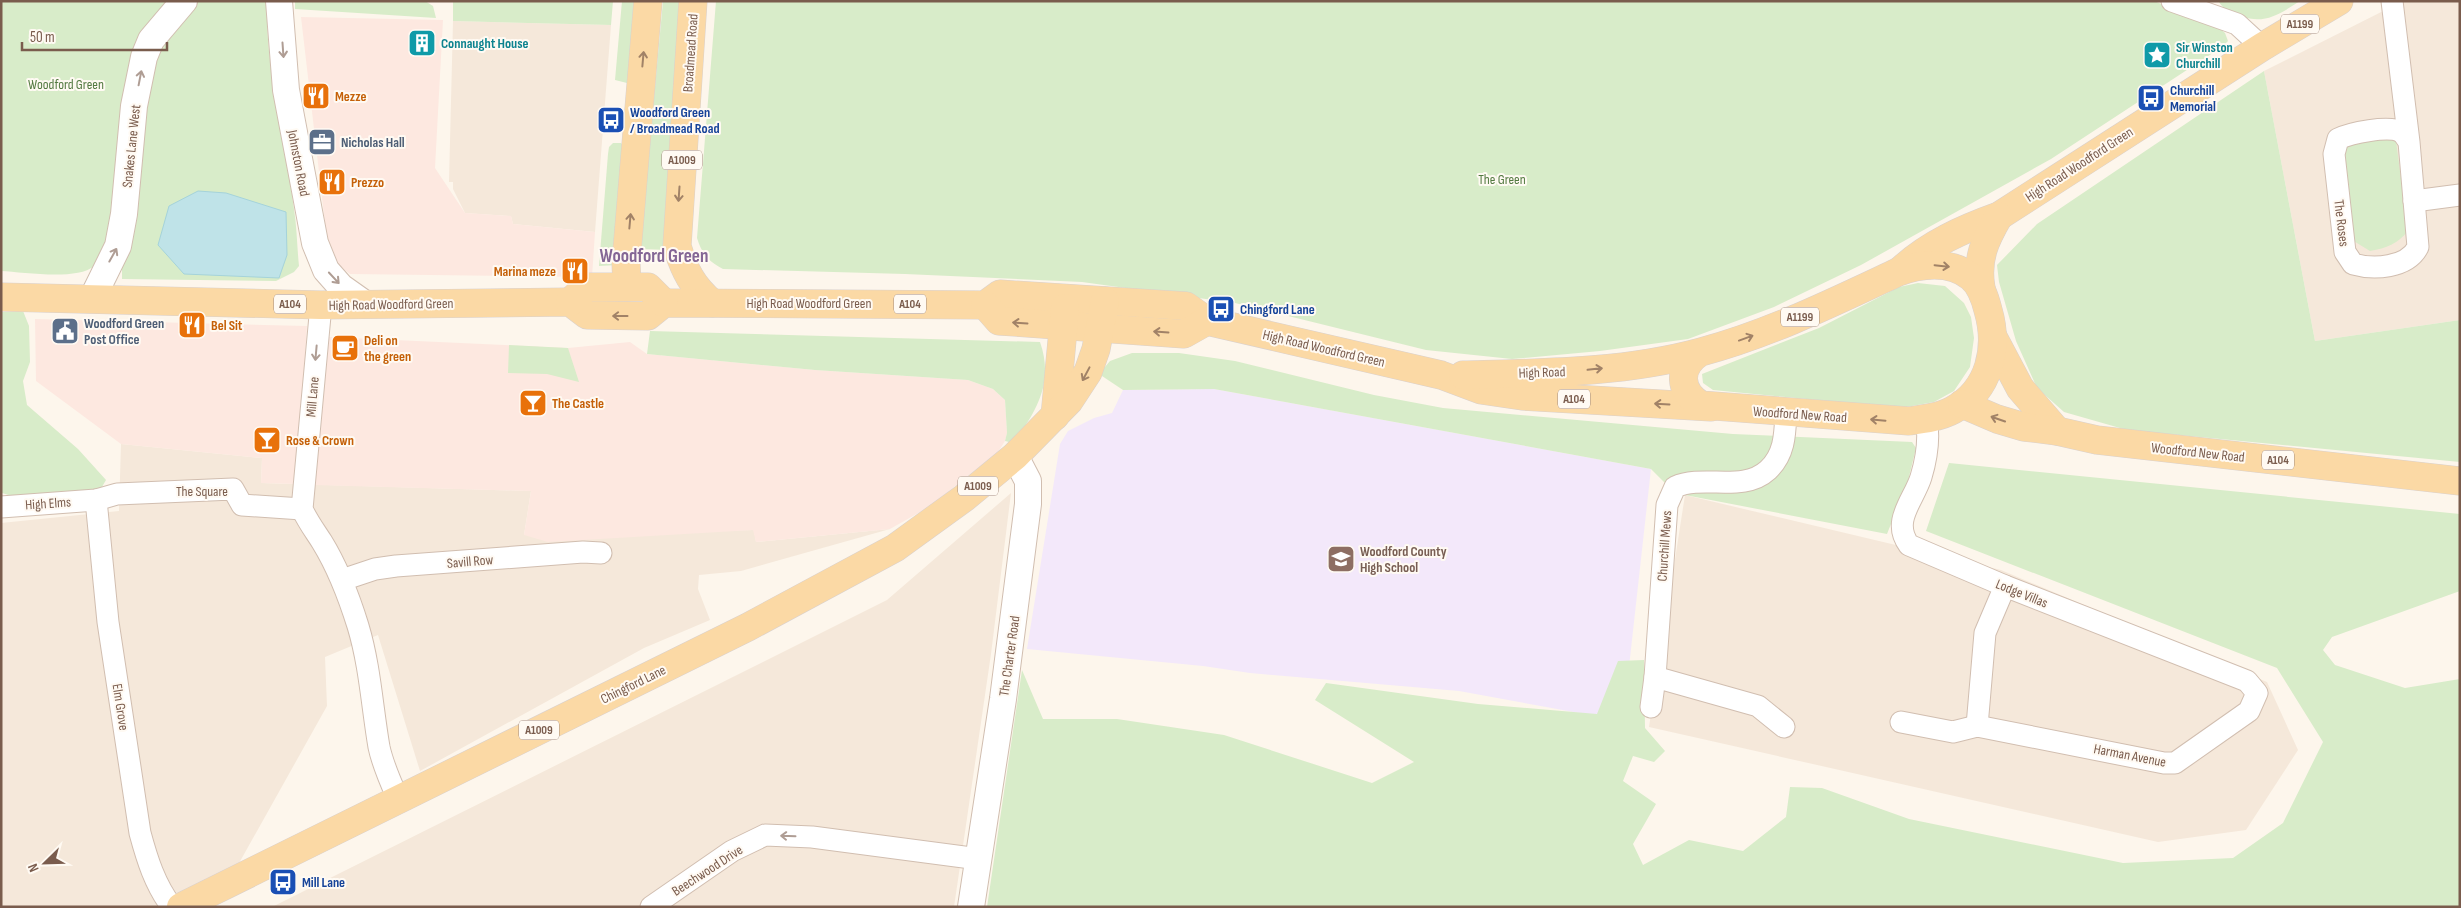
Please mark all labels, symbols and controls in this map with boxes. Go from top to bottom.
street label: Broadmead Road [679,13,702,93]
road number: A1199 [2281,14,2319,34]
scale bar [22,20,168,52]
text: 50 m [30,28,55,47]
building icon: Connaught House [407,28,437,58]
place label: Connaught House [441,35,529,52]
place label: Sir Winston Churchill [2176,39,2233,72]
place icon: Sir Winston Churchill [2142,40,2172,70]
one-way arrow [278,42,287,58]
one-way arrow [639,52,648,68]
one-way arrow [135,70,145,86]
park label: Woodford Green [28,76,104,93]
restaurant icon: Mezze [301,81,331,111]
place label: Churchill Memorial [2170,82,2216,115]
bus stop icon: Churchill Memorial [2136,83,2166,113]
place label: Mezze [335,88,366,105]
street label: Snakes Lane West [119,104,144,189]
place label: Woodford Green / Broadmead Road [630,104,719,137]
bus stop icon: Woodford Green / Broadmead Road [596,105,626,135]
street label: High Road Woodford Green [2022,123,2136,206]
office icon: Nicholas Hall [307,127,337,157]
street label: Johnston Road [284,128,313,198]
place label: Nicholas Hall [341,134,405,151]
road number: A1009 [662,150,702,170]
restaurant icon: Prezzo [317,167,347,197]
park label: The Green [1478,171,1526,188]
place label: Prezzo [351,174,384,191]
one-way arrow [675,186,684,202]
street label: The Roses [2330,199,2353,248]
one-way arrow [625,214,634,230]
district label: Woodford Green [600,245,708,268]
one-way arrow [108,247,118,262]
restaurant icon: Marina meze [560,256,590,286]
one-way arrow [1934,262,1950,271]
place label: Marina meze [494,263,556,280]
one-way arrow [328,272,340,285]
road number: A104 [274,294,306,314]
road number: A104 [894,294,926,314]
bus stop icon: Chingford Lane [1206,294,1236,324]
street label: High Road Woodford Green [328,295,454,314]
street label: High Road Woodford Green [747,295,871,312]
place label: Chingford Lane [1240,301,1315,318]
road number: A1199 [1781,308,1819,326]
restaurant icon: Bel Sit [177,310,207,340]
one-way arrow [612,311,628,321]
place label: Woodford Green Post Office [84,315,164,348]
public building icon: Woodford Green Post Office [50,316,80,346]
place label: Bel Sit [211,317,243,334]
one-way arrow [1013,318,1029,327]
street label: High Road Woodford Green [1261,326,1387,371]
one-way arrow [1153,328,1169,337]
place label: Deli on the green [364,332,411,365]
cafe icon: Deli on the green [330,333,360,363]
one-way arrow [1737,333,1753,342]
one-way arrow [311,345,321,361]
street label: High Road [1518,363,1566,382]
one-way arrow [1586,364,1602,374]
one-way arrow [1081,366,1090,381]
street label: Mill Lane [302,376,323,418]
bar icon: The Castle [518,388,548,418]
road number: A104 [1558,389,1590,408]
place label: The Castle [552,395,604,412]
one-way arrow [1654,399,1670,408]
street label: Woodford New Road [1753,403,1848,426]
one-way arrow [1991,414,2007,423]
one-way arrow [1870,415,1886,424]
bar icon: Rose & Crown [252,425,282,455]
place label: Rose & Crown [286,432,354,449]
street label: Woodford New Road [2150,439,2246,466]
road number: A104 [2262,450,2294,470]
road number: A1009 [958,476,998,496]
street label: The Square [176,483,228,500]
street label: High Elms [25,493,72,514]
street label: Churchill Mews [1654,510,1675,582]
place label: Woodford County High School [1360,543,1447,576]
school or university icon: Woodford County High School [1326,544,1356,574]
street label: Savill Row [446,551,494,572]
street label: Lodge Villas [1993,575,2050,612]
street label: The Charter Road [995,615,1024,697]
street label: Chingford Lane [598,661,669,708]
street label: Elm Grove [108,683,133,732]
road number: A1009 [519,720,559,740]
street label: Harman Avenue [2092,740,2168,771]
one-way arrow [781,832,797,841]
north arrow [20,838,70,888]
street label: Beechwood Drive [669,841,746,900]
text: N [24,861,43,875]
bus stop icon: Mill Lane [268,867,298,897]
place label: Mill Lane [302,874,345,891]

